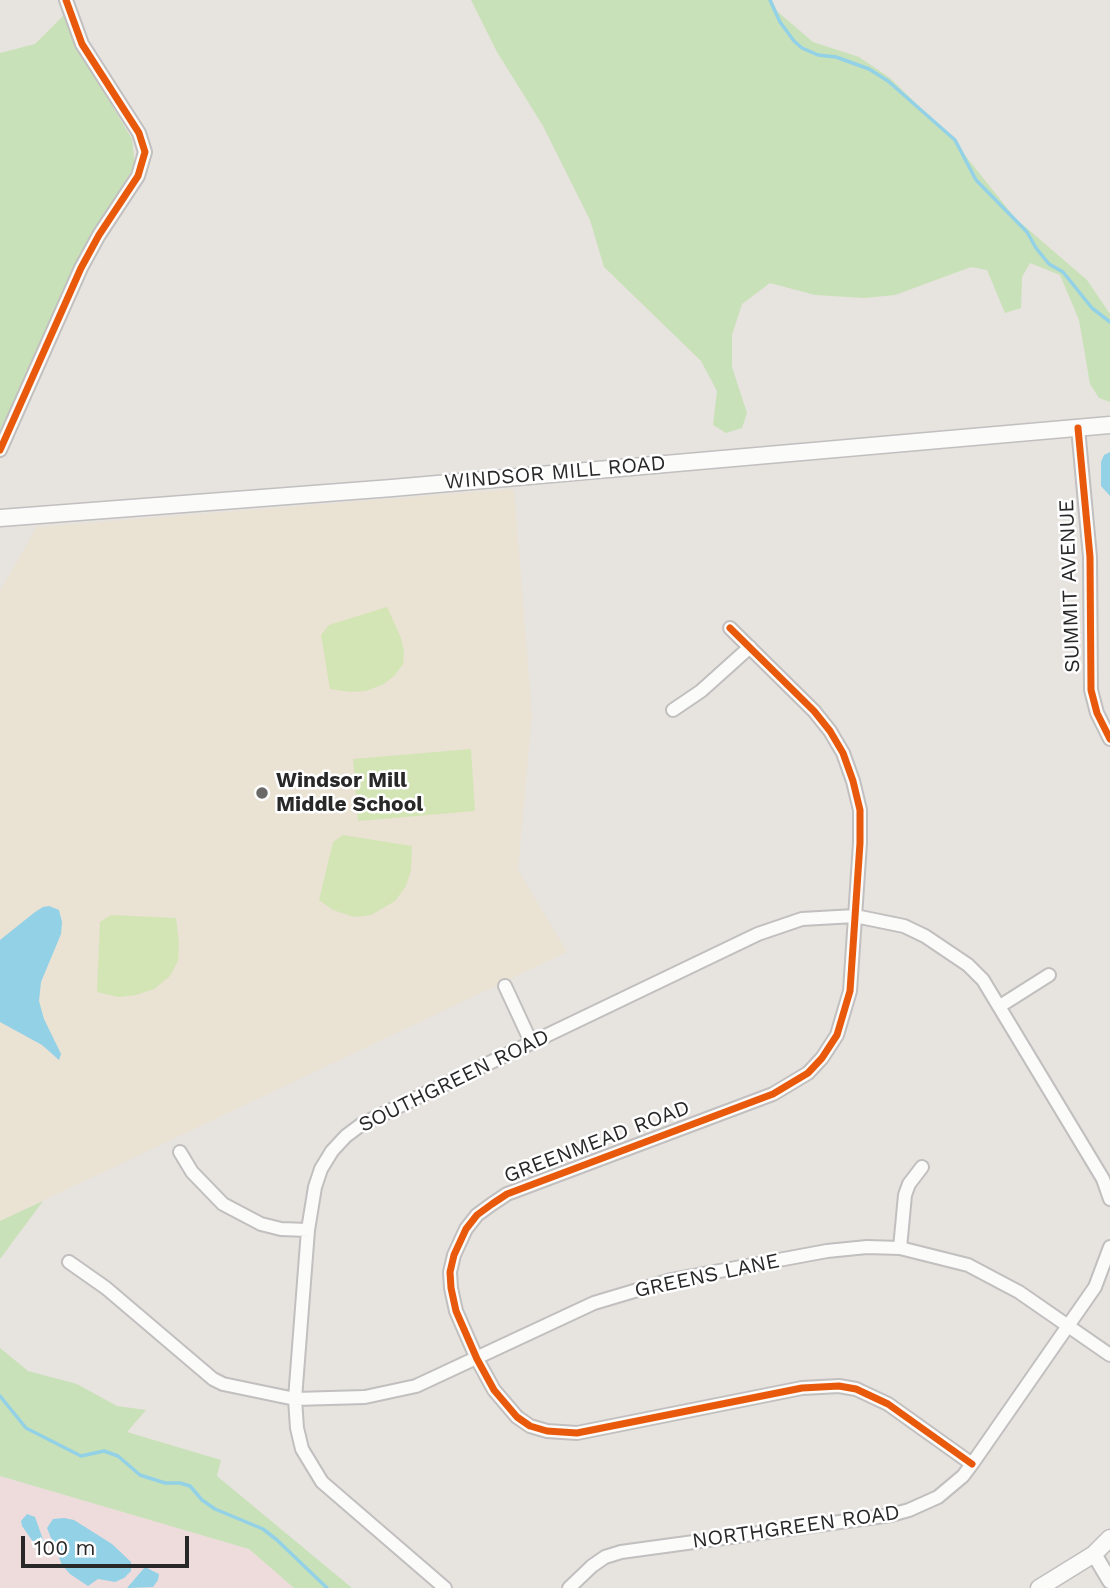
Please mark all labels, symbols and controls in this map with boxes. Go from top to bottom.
street label: WINDSOR MILL ROAD [443,451,667,495]
street label: SUMMIT AVENUE [1054,499,1086,673]
place label: Windsor Mill Middle School [276,768,423,818]
marker: Windsor Mill Middle School [254,785,270,801]
street label: SOUTHGREEN ROAD [355,1024,553,1138]
street label: GREENMEAD ROAD [501,1095,693,1189]
street label: GREENS LANE [632,1248,782,1304]
street label: NORTHGREEN ROAD [691,1500,901,1554]
scale bar [24,1522,192,1566]
text: 100 m [34,1535,96,1560]

